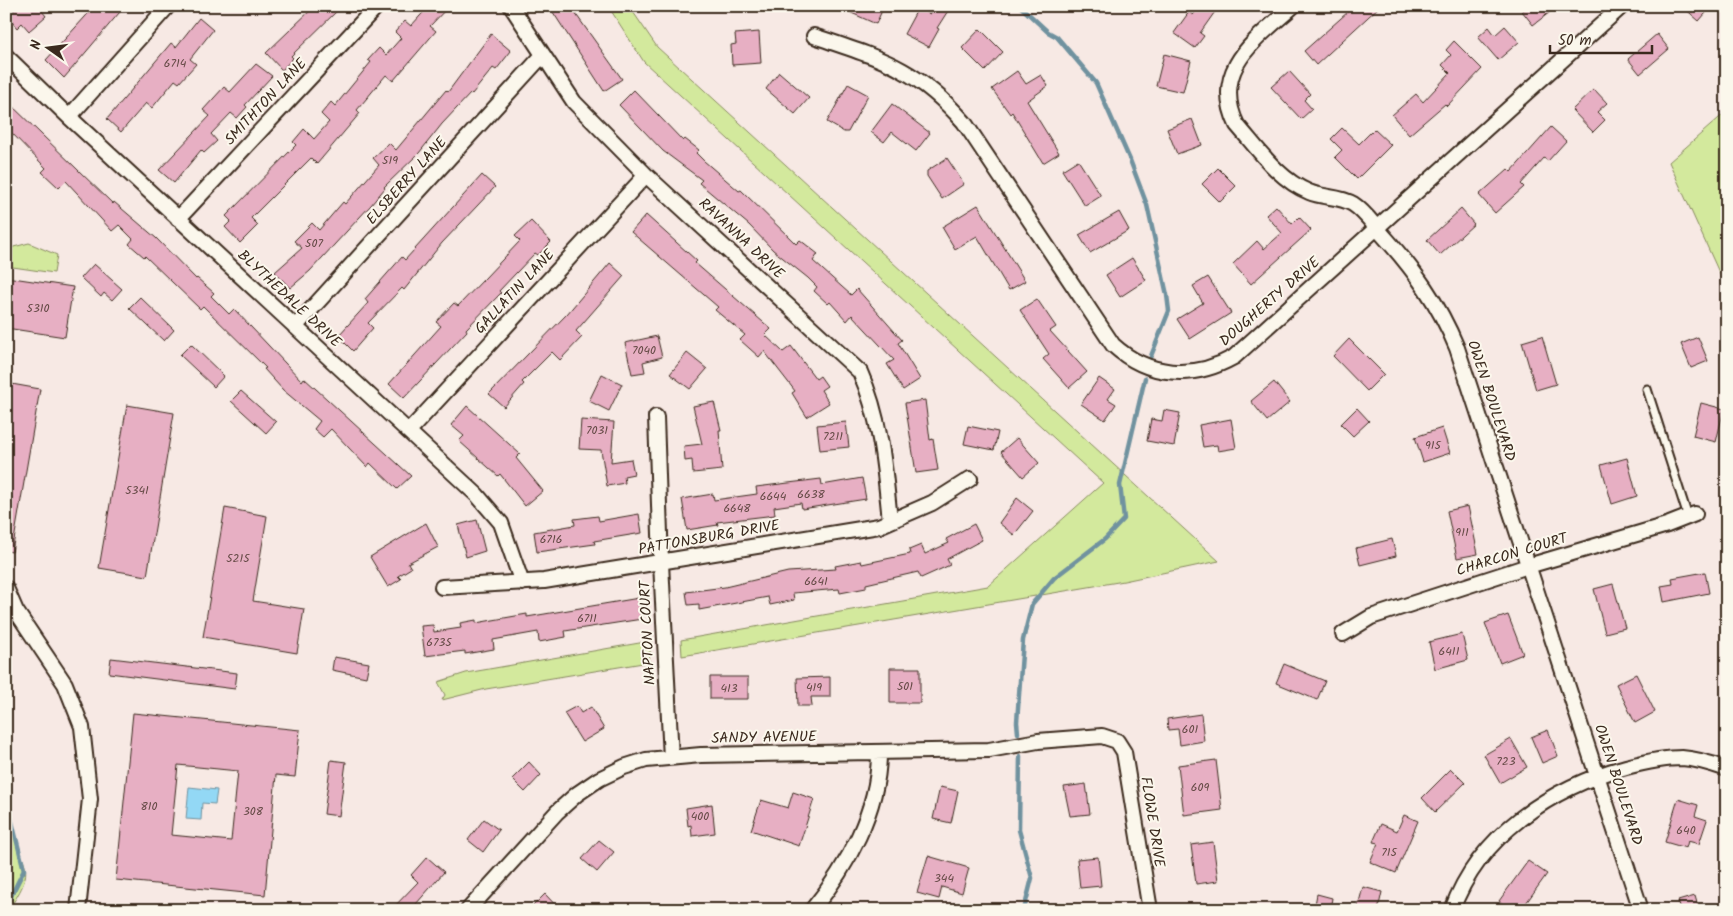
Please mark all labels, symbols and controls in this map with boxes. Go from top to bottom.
north arrow [22,22,72,72]
scale bar [1550,22,1653,54]
text: 50 m [1558,29,1592,53]
text: N [25,38,48,52]
street label: SMITHTON LANE [219,52,314,151]
house number: 6714 [164,54,187,73]
street label: ELSBERRY LANE [361,131,454,231]
house number: 519 [382,151,398,170]
street label: RAVANNA DRIVE [692,193,790,286]
house number: 507 [305,234,323,253]
street label: GALLATIN LANE [469,243,562,340]
street label: BLYTHEDALE DRIVE [232,244,347,355]
street label: DOUGHERTY DRIVE [1214,250,1327,353]
house number: 5310 [26,299,50,318]
street label: OWEN BOULEVARD [1460,337,1522,465]
house number: 7040 [632,341,656,360]
house number: 7031 [586,421,608,440]
house number: 7211 [823,427,843,446]
house number: 915 [1425,436,1443,455]
house number: 5341 [125,481,149,500]
house number: 6638 [797,485,825,504]
house number: 6644 [760,487,787,506]
house number: 6648 [723,499,751,518]
street label: PATTONSBURG DRIVE [637,514,783,562]
house number: 911 [1455,523,1469,542]
street label: CHARCON COURT [1453,526,1572,583]
house number: 6716 [540,530,562,549]
house number: 5215 [226,549,251,568]
house number: 6641 [804,572,828,591]
street label: NAPTON COURT [633,578,663,686]
house number: 6711 [577,609,597,628]
house number: 6735 [426,633,453,652]
house number: 6411 [1439,642,1460,661]
house number: 501 [897,677,913,696]
house number: 419 [806,678,822,697]
house number: 413 [720,679,738,698]
house number: 601 [1182,720,1198,739]
street label: OWEN BOULEVARD [1587,721,1649,849]
street label: SANDY AVENUE [711,725,818,751]
house number: 723 [1496,752,1516,771]
street label: FLOWE DRIVE [1133,775,1171,870]
house number: 609 [1191,778,1209,797]
house number: 810 [141,797,158,816]
house number: 308 [243,802,264,821]
house number: 400 [691,807,709,826]
house number: 640 [1676,821,1696,840]
house number: 715 [1381,843,1398,862]
house number: 344 [934,869,954,888]

